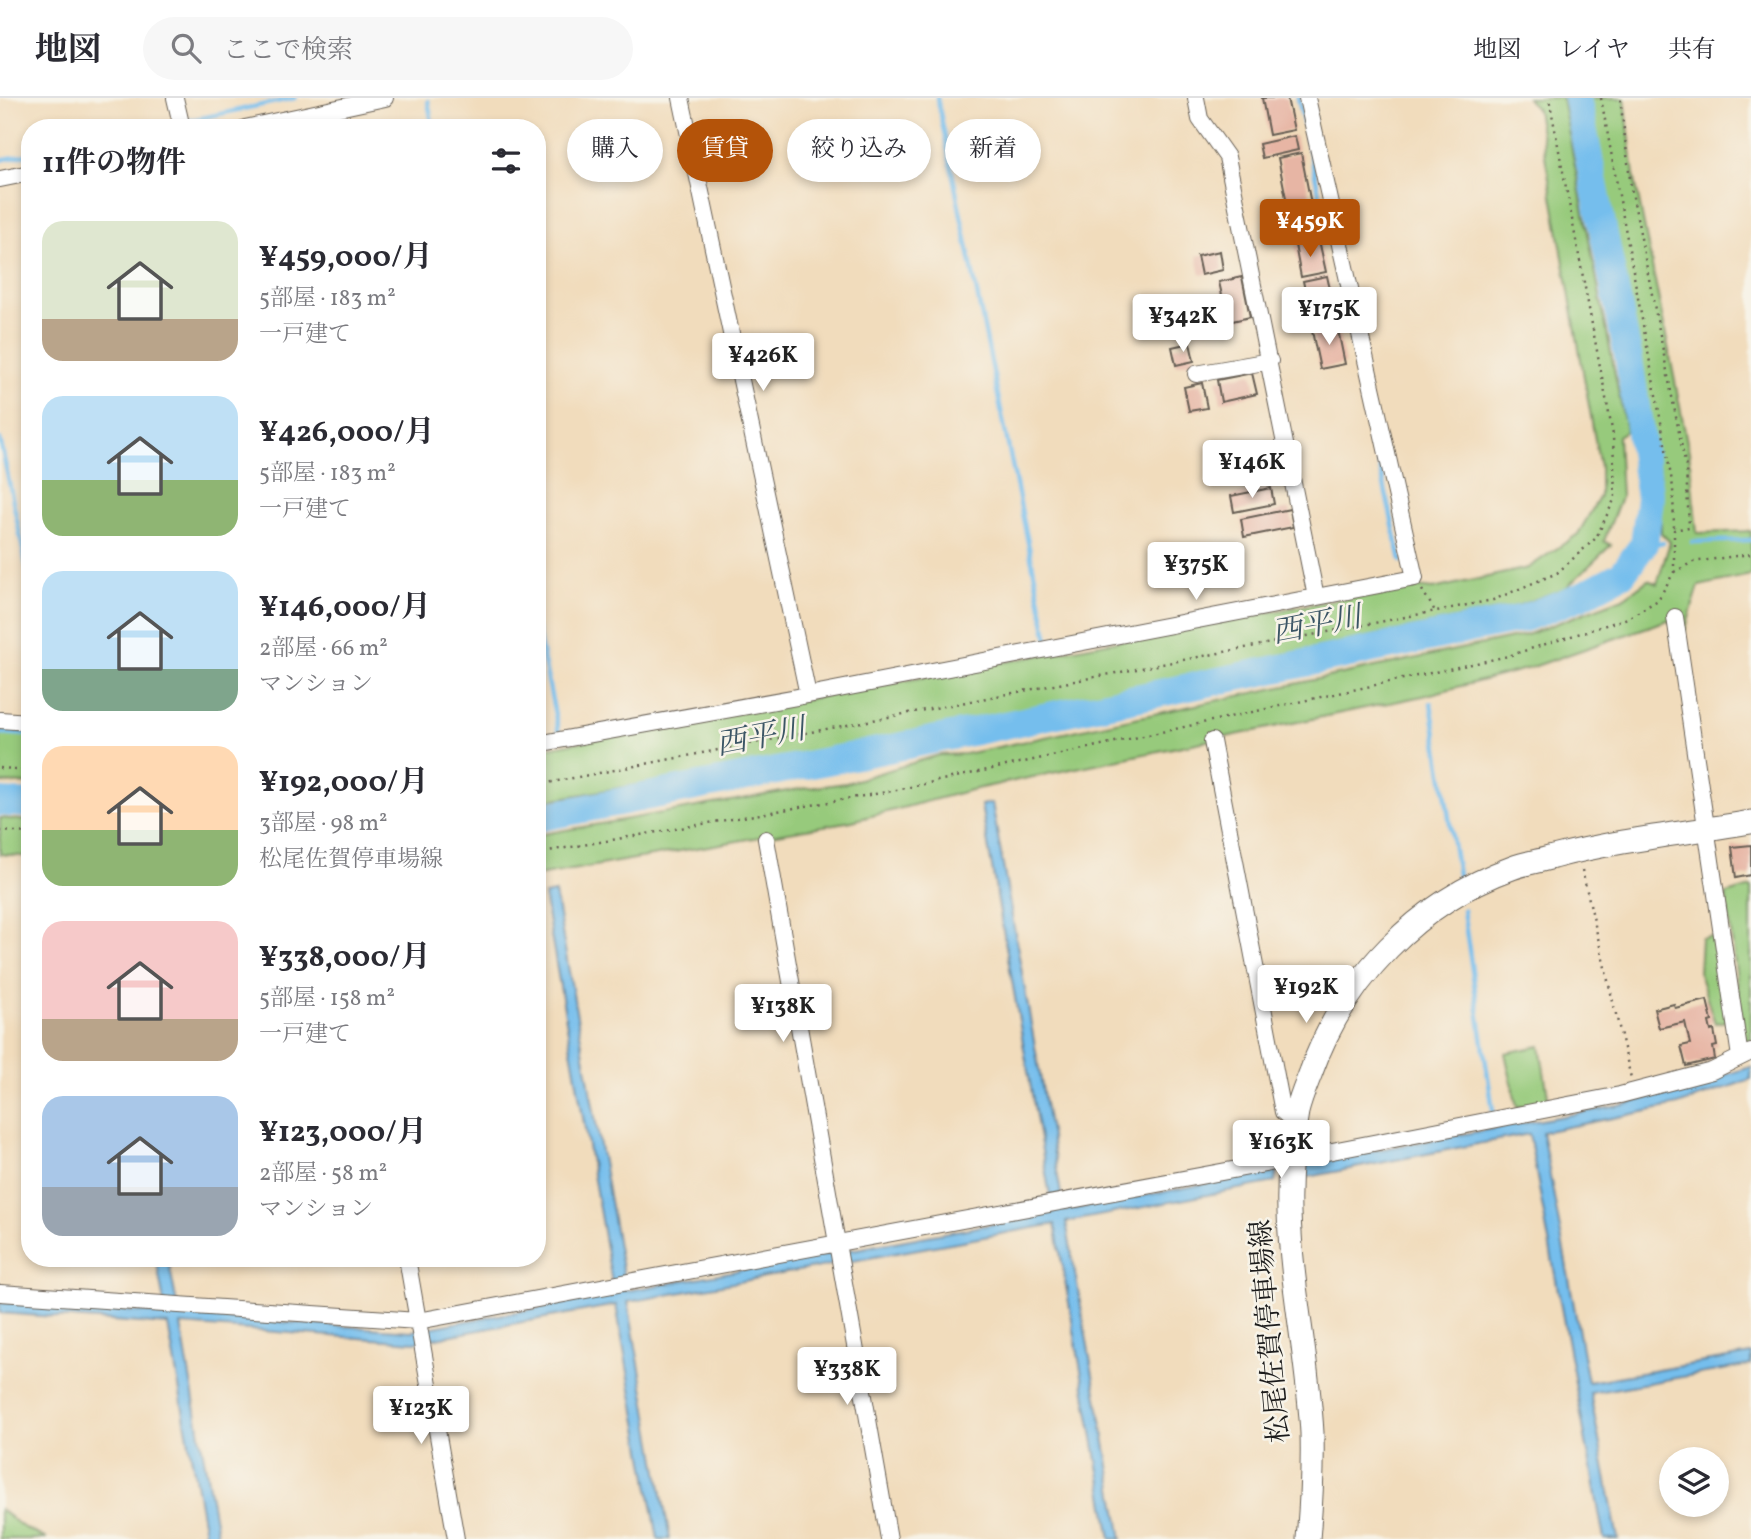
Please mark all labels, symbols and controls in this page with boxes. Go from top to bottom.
search box [143,17,633,80]
text: 地図 [35,29,101,75]
icon: search [167,29,205,67]
text: ここで検索 [223,33,353,69]
text: 地図 [1473,34,1521,68]
text: レイヤ [1559,34,1630,68]
text: 共有 [1668,34,1716,68]
chip: 購入 [567,119,663,182]
chip: 賃貸 [677,119,773,182]
chip: 絞り込み [787,119,931,182]
chip: 新着 [945,119,1041,182]
icon: filters [487,142,525,180]
text: 11件の物件 [42,143,186,185]
pin: ¥459K [1261,200,1359,259]
text: ¥459K [1276,206,1344,238]
text: ¥459,000/月 [259,237,433,279]
icon: home [98,249,182,333]
text: 5部屋 · 183 m² [259,283,396,315]
pin: ¥175K [1280,288,1378,347]
pin: ¥342K [1134,294,1232,354]
text: ¥175K [1298,294,1360,326]
text: ¥342K [1149,301,1217,333]
text: 一戸建て [259,319,351,351]
pin: ¥426K [714,334,812,393]
text: ¥426K [728,340,798,372]
text: ¥426,000/月 [259,412,434,454]
icon: home [98,424,182,508]
pin: ¥146K [1203,440,1301,500]
text: ¥146K [1219,447,1285,479]
text: 5部屋 · 183 m² [259,458,396,490]
text: 一戸建て [259,494,351,526]
pin: ¥375K [1147,542,1245,602]
text: ¥375K [1164,549,1228,581]
text: ¥146,000/月 [259,587,431,629]
water label: 西平川 [1269,596,1368,655]
icon: home [98,599,182,683]
text: 2部屋 · 66 m² [259,633,388,665]
text: マンション [259,669,373,701]
water label: 西平川 [713,708,812,767]
text: ¥192,000/月 [259,762,428,804]
icon: home [98,774,182,858]
text: 3部屋 · 98 m² [259,808,388,840]
text: 松尾佐賀停車場線 [259,844,443,876]
text: ¥338,000/月 [259,937,431,979]
icon: home [98,949,182,1033]
pin: ¥192K [1257,965,1355,1025]
text: ¥192K [1273,972,1339,1004]
text: 5部屋 · 158 m² [259,983,395,1015]
pin: ¥138K [734,984,832,1044]
text: ¥138K [751,991,815,1023]
text: 一戸建て [259,1019,351,1051]
text: ¥123,000/月 [259,1112,427,1154]
pin: ¥163K [1232,1121,1330,1180]
icon: home [98,1124,182,1208]
text: ¥163K [1249,1127,1313,1159]
text: 2部屋 · 58 m² [259,1158,387,1190]
text: マンション [259,1194,373,1226]
street label: 松尾佐賀停車場線 [1242,1218,1300,1444]
pin: ¥338K [798,1348,896,1407]
text: ¥338K [813,1354,881,1386]
pin: ¥123K [372,1386,470,1446]
text: ¥123K [389,1393,453,1425]
map controls [1659,1447,1729,1517]
button: layers [1659,1447,1729,1517]

